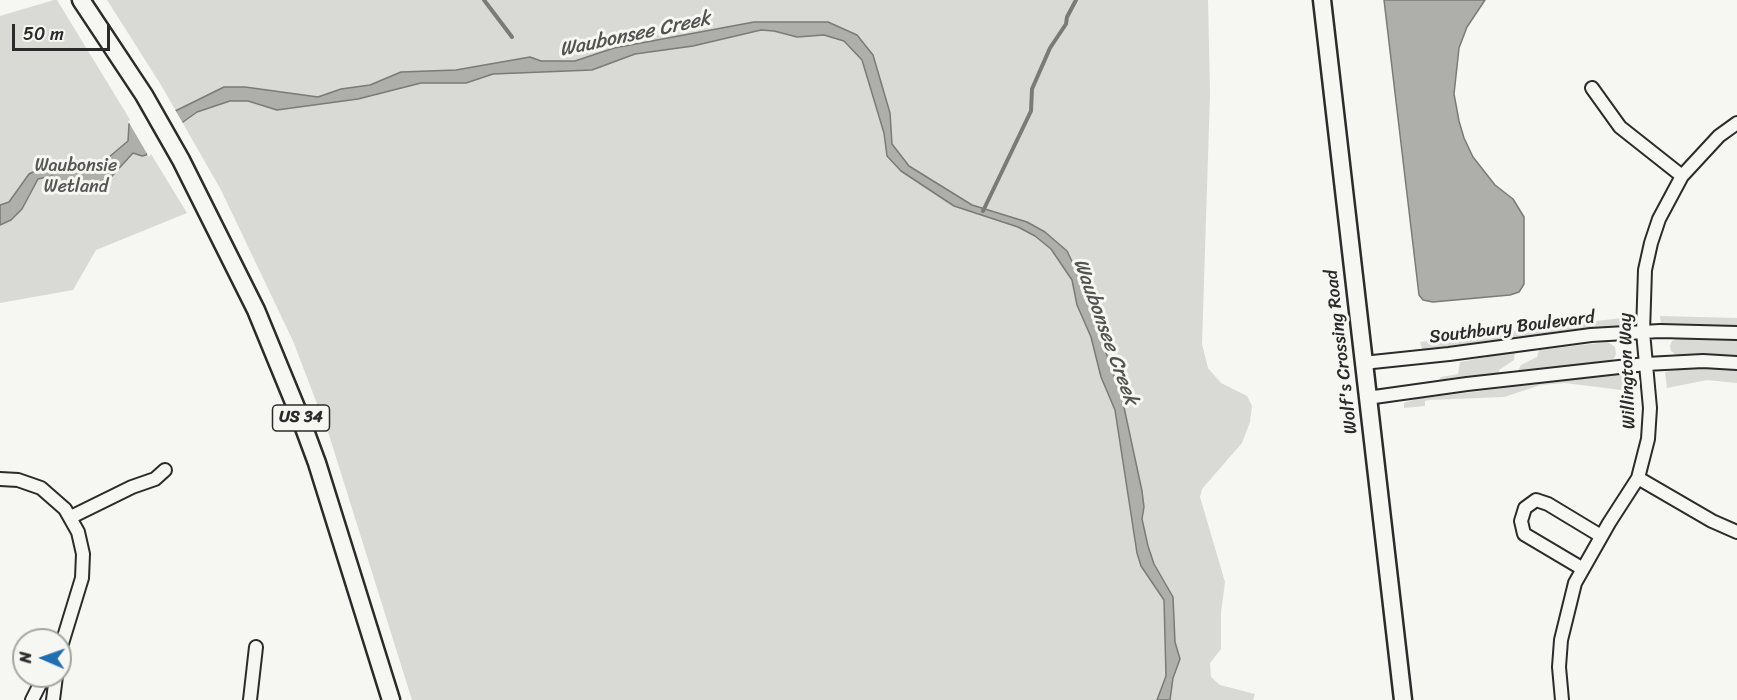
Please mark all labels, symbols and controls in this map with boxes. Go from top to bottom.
water label: Waubonsee Creek [557,7,713,63]
scale bar [15,12,112,50]
text: 50 m [23,18,64,50]
park label: Waubonsie Wetland [35,155,117,198]
water label: Waubonsee Creek [1067,256,1143,408]
street label: Wolf's Crossing Road [1321,269,1363,435]
street label: Southbury Boulevard [1428,307,1596,349]
street label: Willington Way [1615,312,1641,430]
road number: US 34 [272,405,330,431]
north arrow [12,628,72,688]
text: N [11,651,40,663]

